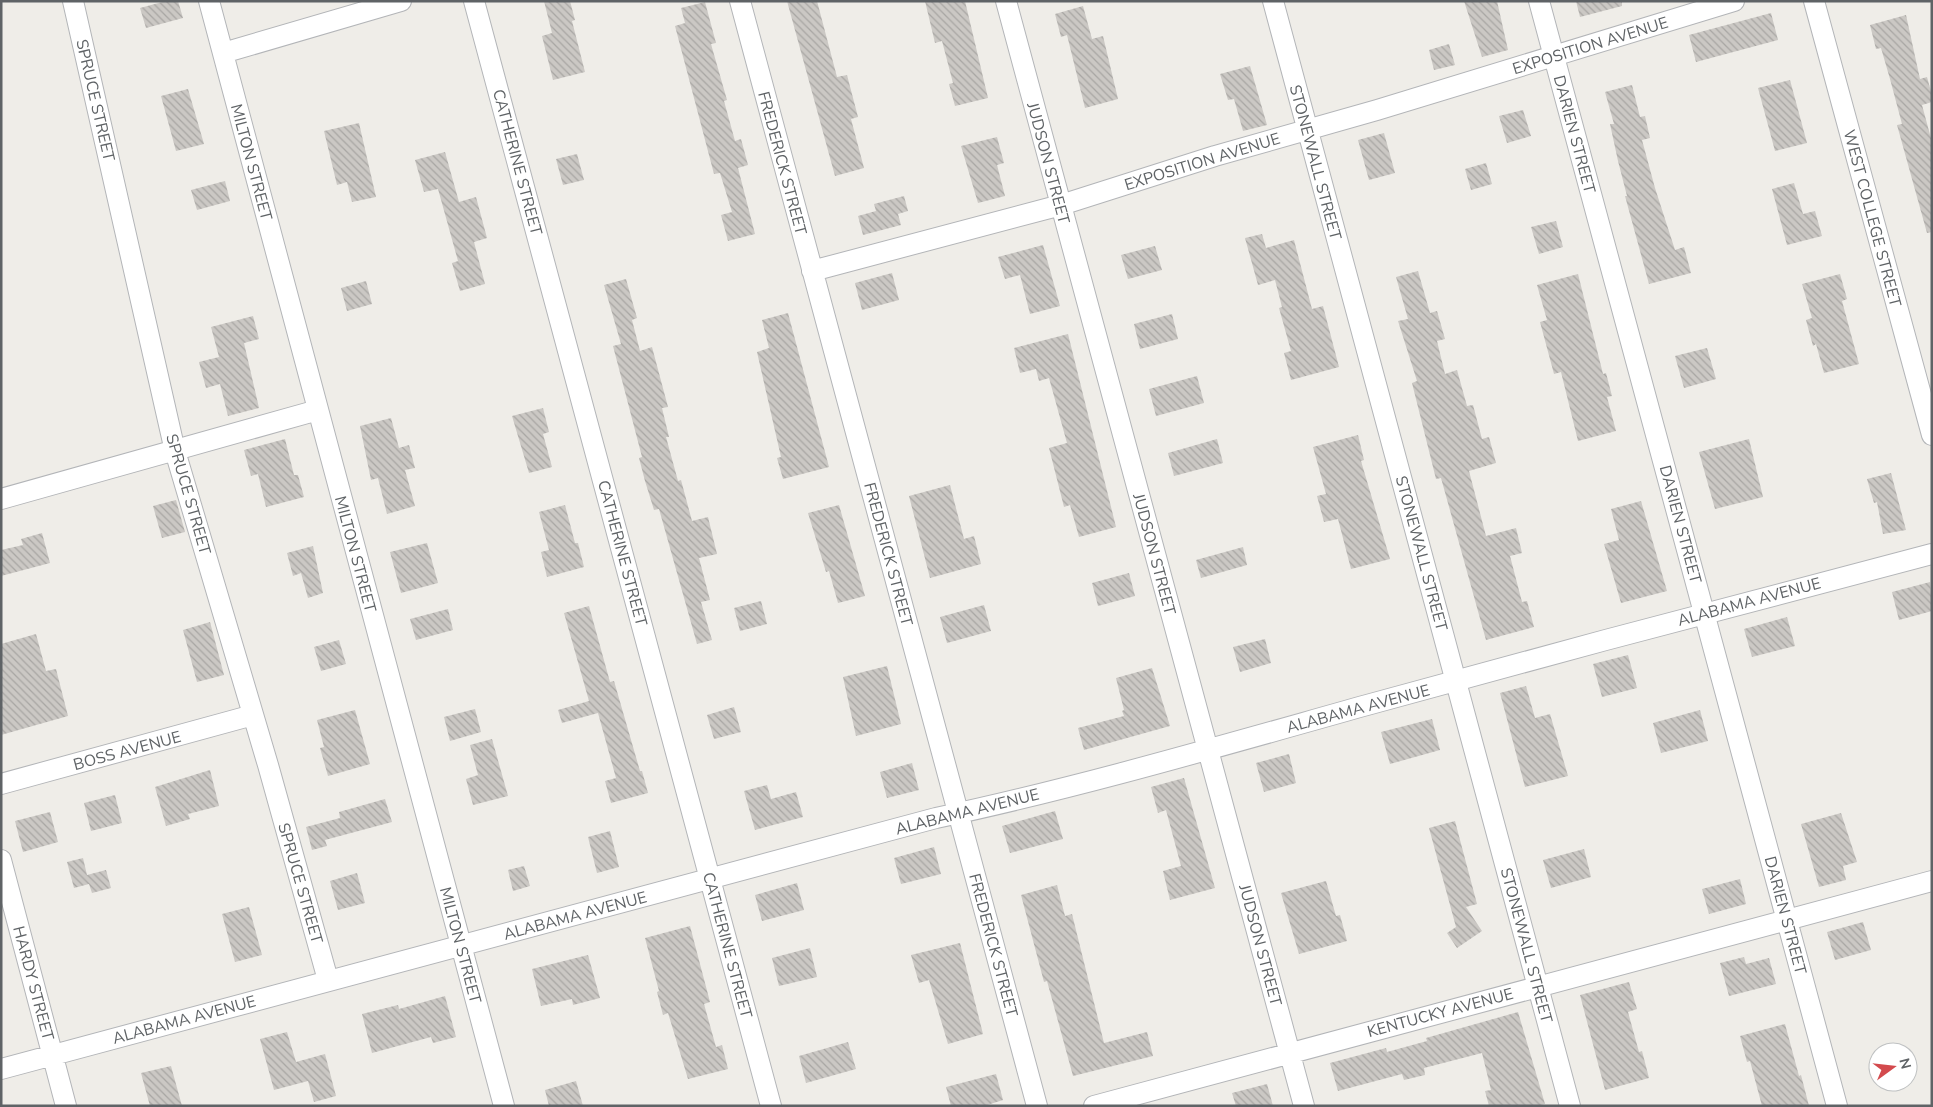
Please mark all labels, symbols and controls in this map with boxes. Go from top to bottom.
street label: EXPOSITION AVENUE [1510,12,1671,80]
street label: SPRUCE STREET [70,37,120,164]
street label: DARIEN STREET [1548,73,1600,196]
street label: STONEWALL STREET [1284,82,1346,243]
street label: CATHERINE STREET [487,87,547,238]
street label: FREDERICK STREET [752,89,812,238]
street label: JUDSON STREET [1021,99,1075,227]
street label: MILTON STREET [225,102,277,223]
street label: WEST COLLEGE STREET [1838,127,1906,310]
street label: EXPOSITION AVENUE [1122,128,1283,196]
street label: SPRUCE STREET [160,431,216,558]
street label: DARIEN STREET [1654,463,1706,586]
street label: STONEWALL STREET [1390,473,1452,634]
street label: CATHERINE STREET [592,478,652,629]
street label: FREDERICK STREET [858,480,918,629]
street label: JUDSON STREET [1127,490,1181,618]
street label: MILTON STREET [329,494,381,615]
street label: ALABAMA AVENUE [1675,572,1823,632]
street label: ALABAMA AVENUE [1284,679,1432,739]
street label: BOSS AVENUE [71,726,184,776]
street label: ALABAMA AVENUE [893,783,1041,840]
street label: SPRUCE STREET [272,820,328,947]
street label: DARIEN STREET [1759,854,1811,977]
street label: STONEWALL STREET [1495,865,1557,1026]
street label: CATHERINE STREET [697,870,757,1021]
street label: FREDERICK STREET [963,871,1023,1020]
street label: JUDSON STREET [1233,881,1287,1009]
street label: MILTON STREET [434,885,486,1006]
street label: ALABAMA AVENUE [501,886,649,946]
street label: HARDY STREET [7,924,59,1043]
street label: KENTUCKY AVENUE [1365,983,1516,1043]
street label: ALABAMA AVENUE [110,990,258,1050]
north arrow [1868,1042,1918,1092]
text: N [1895,1056,1916,1071]

